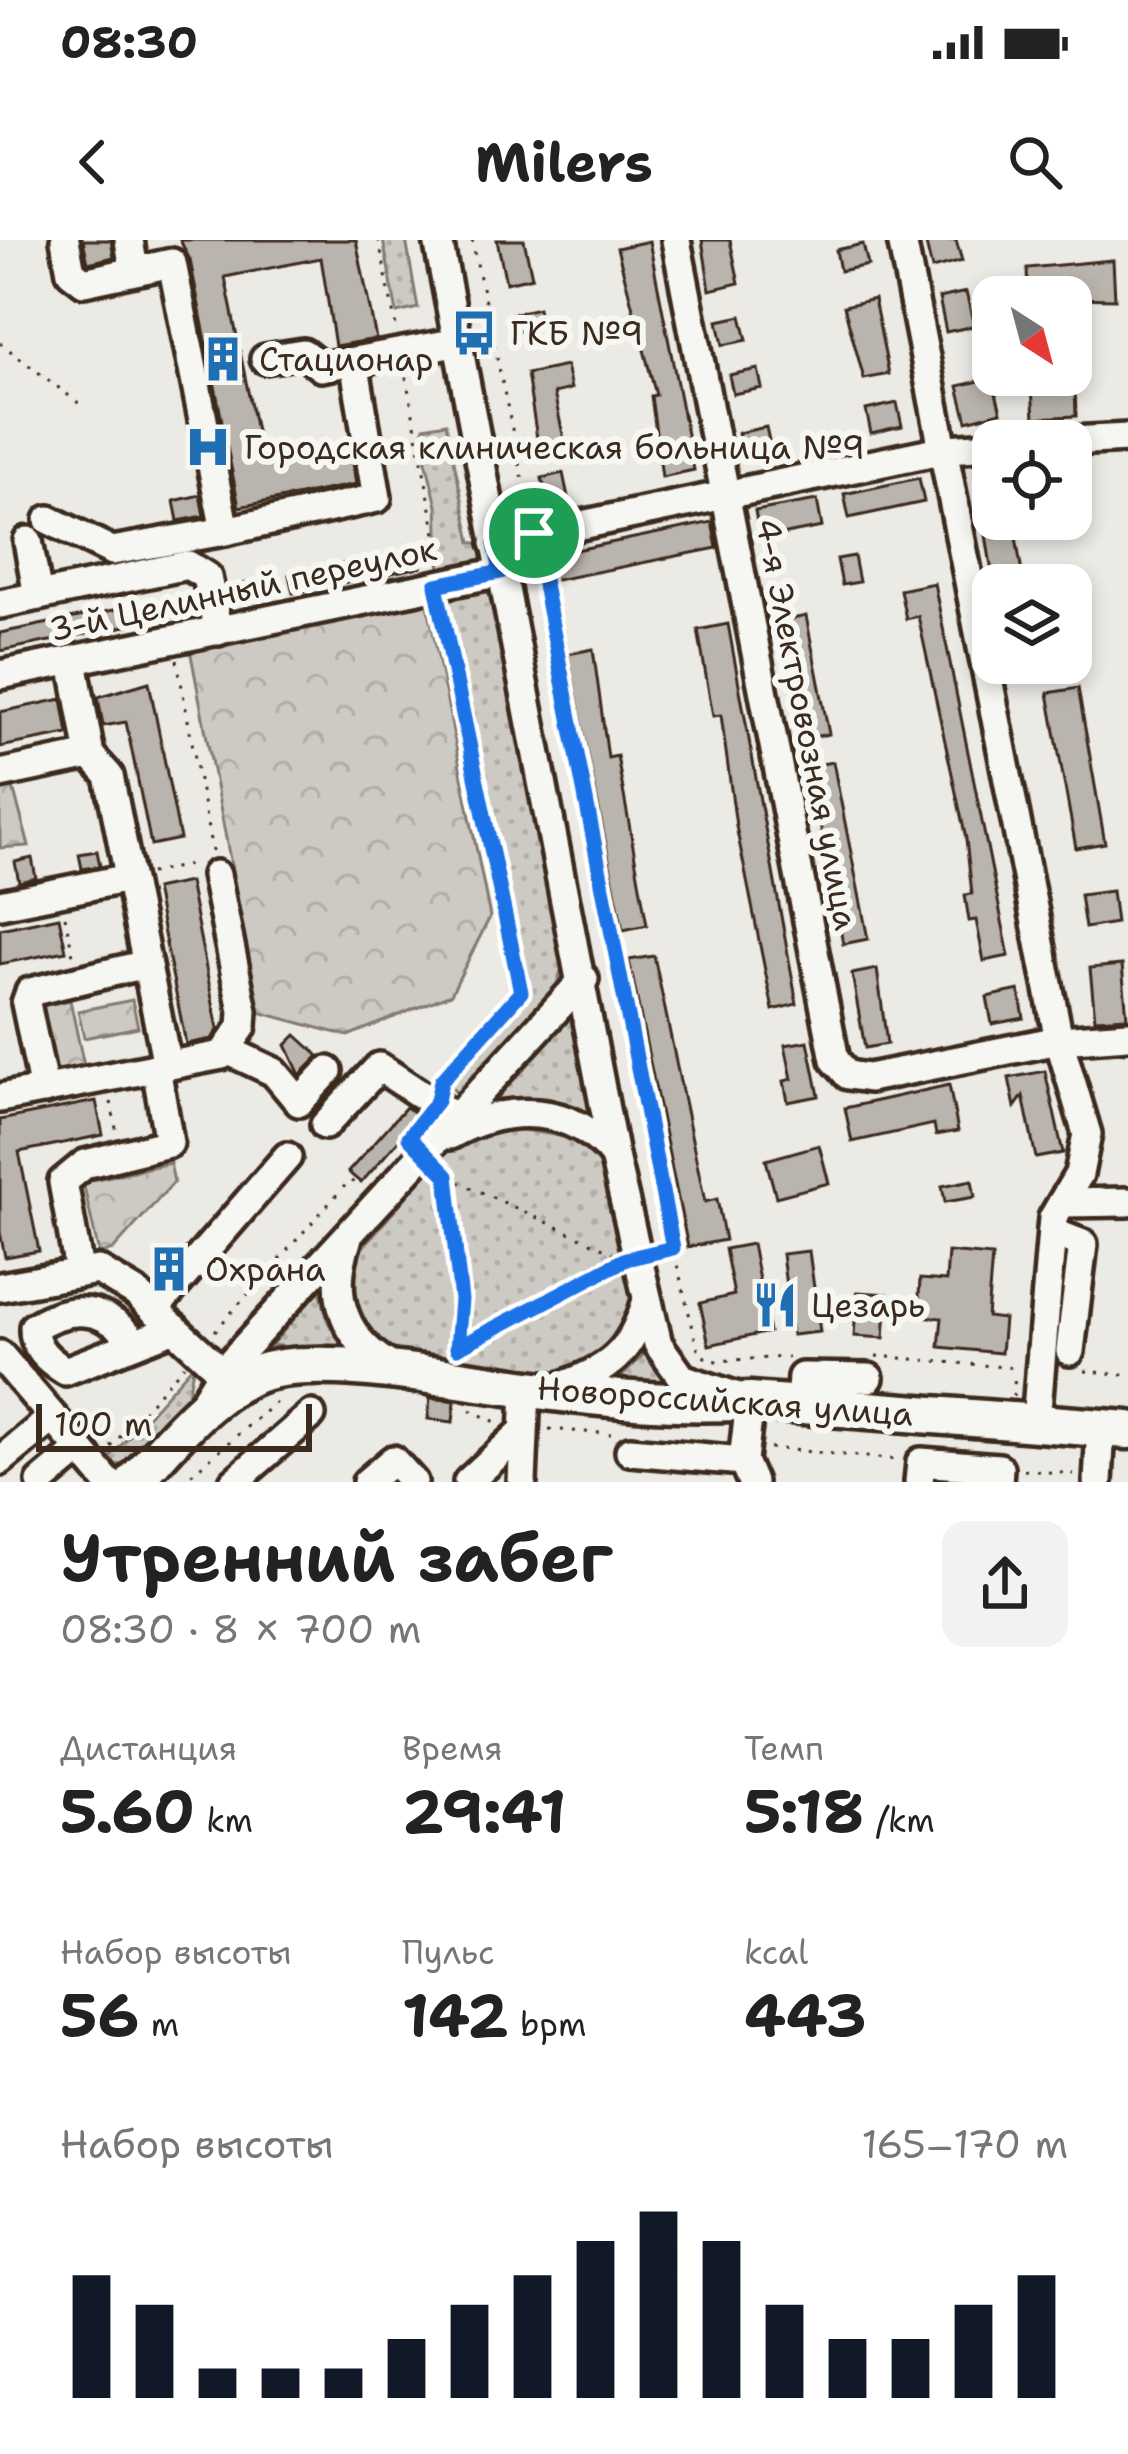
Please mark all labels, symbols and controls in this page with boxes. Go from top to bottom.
text: 08:30 [60,12,198,72]
text: Milers [475,126,653,198]
icon: back [60,129,126,195]
icon: search [1002,129,1068,195]
north arrow [972,276,1092,396]
map controls [972,276,1092,684]
bus stop icon: ГКБ №9 [449,308,499,358]
place label: ГКБ №9 [510,311,643,356]
building icon: Стационар [198,334,248,384]
place label: Стационар [259,337,433,382]
button: locate [972,420,1092,540]
hospital icon: Городская клиническая больница №9 [183,422,233,472]
place label: Городская клиническая больница №9 [244,425,865,470]
pin [483,482,585,584]
icon: arrive [501,500,567,566]
street label: 4-я Электровозная улица [745,514,869,934]
street label: 3-й Целинный переулок [45,526,441,652]
button: layers [972,564,1092,684]
building icon: Охрана [144,1244,194,1294]
place label: Охрана [205,1247,326,1292]
restaurant icon: Цезарь [750,1280,800,1330]
place label: Цезарь [811,1283,925,1328]
street label: Новороссийская улица [535,1365,915,1437]
scale bar [36,1398,312,1451]
text: 100 m [54,1402,153,1447]
text: Утренний забег [60,1514,613,1602]
button: share [942,1521,1068,1647]
text: 08:30 · 8 × 700 m [60,1603,421,1655]
text: Дистанция [60,1726,237,1771]
text: Время [402,1726,503,1771]
text: Темп [744,1726,824,1771]
text: 5.60 [60,1771,195,1851]
text: 29:41 [402,1771,566,1851]
text: 5:18 [744,1771,865,1851]
text: km [195,1798,253,1843]
text: /km [865,1798,935,1843]
text: Набор высоты [60,1930,292,1975]
text: Пульс [402,1930,495,1975]
text: kcal [744,1930,808,1975]
text: 56 [60,1975,140,2055]
text: 142 [402,1975,509,2055]
text: 443 [744,1975,867,2055]
text: m [140,2002,179,2047]
text: bpm [509,2002,586,2047]
text: Набор высоты [60,2118,334,2170]
text: 165–170 m [861,2118,1068,2170]

